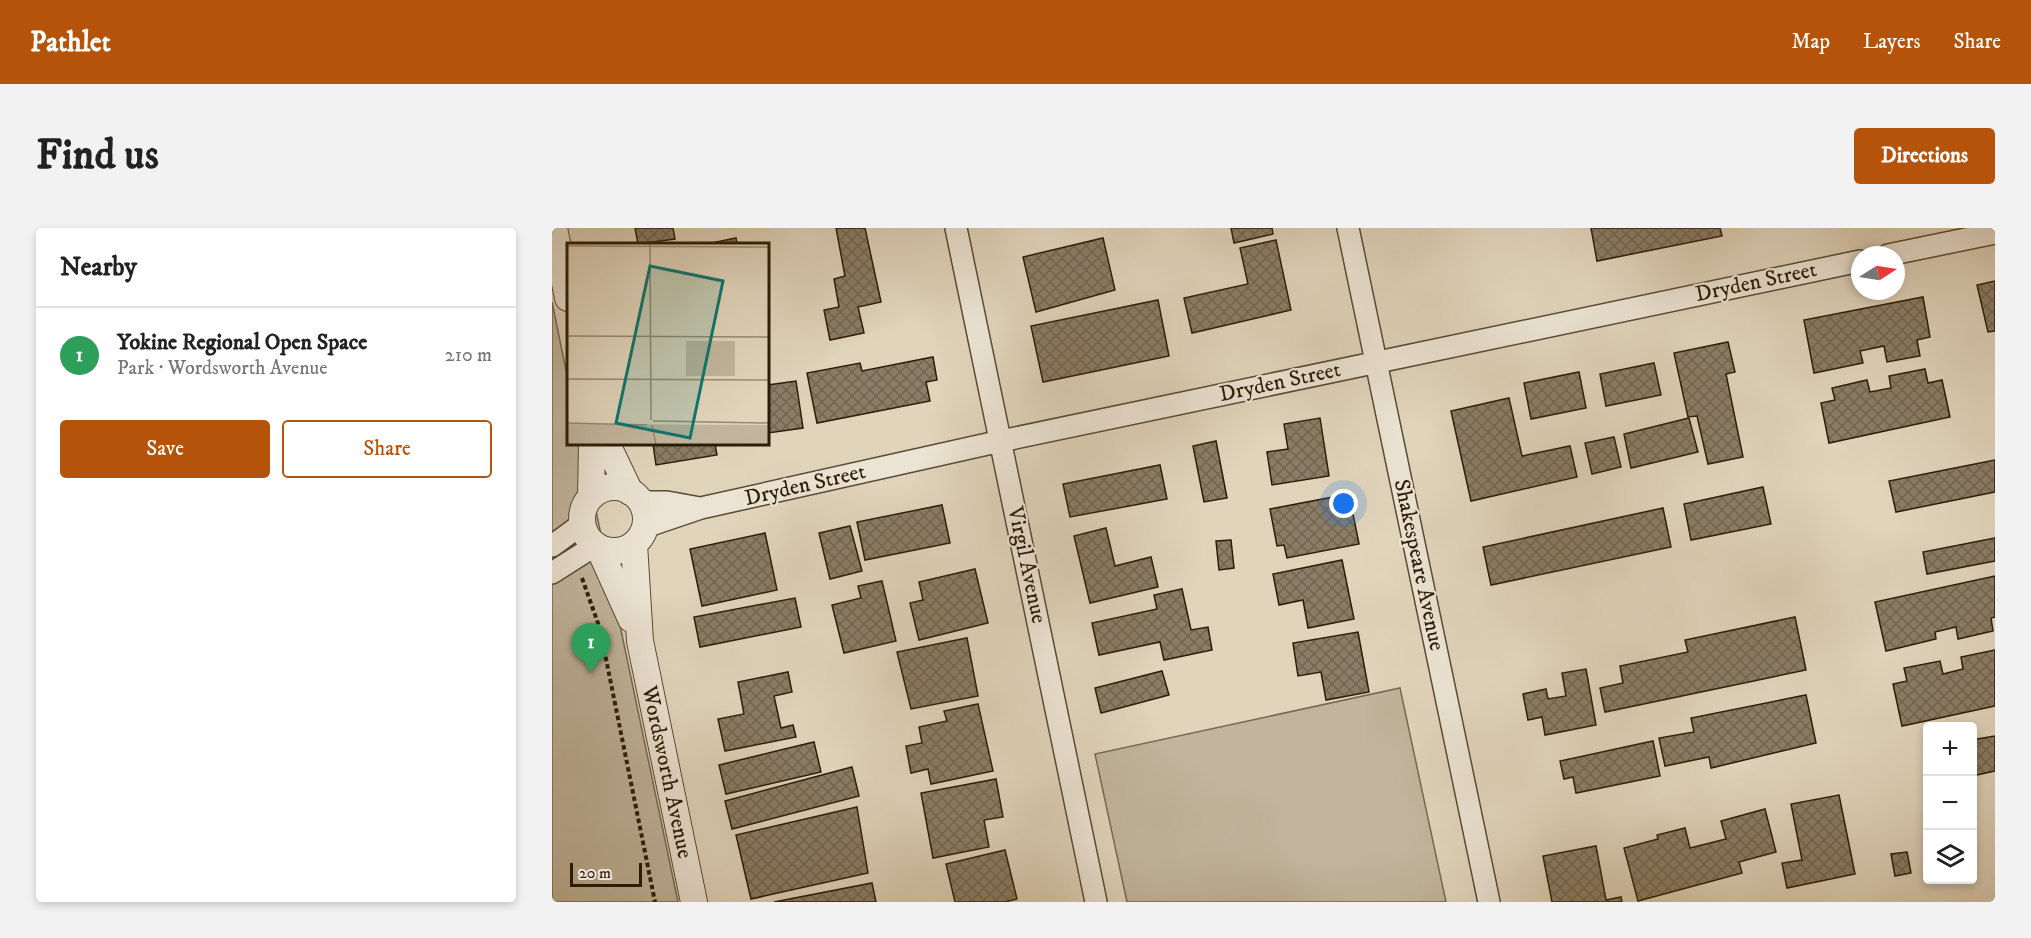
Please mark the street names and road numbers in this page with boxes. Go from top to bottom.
street label: Dryden Street [1693,256,1819,308]
street label: Dryden Street [1217,356,1343,408]
street label: Dryden Street [742,458,868,512]
street label: Shakespeare Avenue [1388,477,1450,653]
street label: Virgil Avenue [1001,503,1053,626]
street label: Wordsworth Avenue [635,682,698,861]

